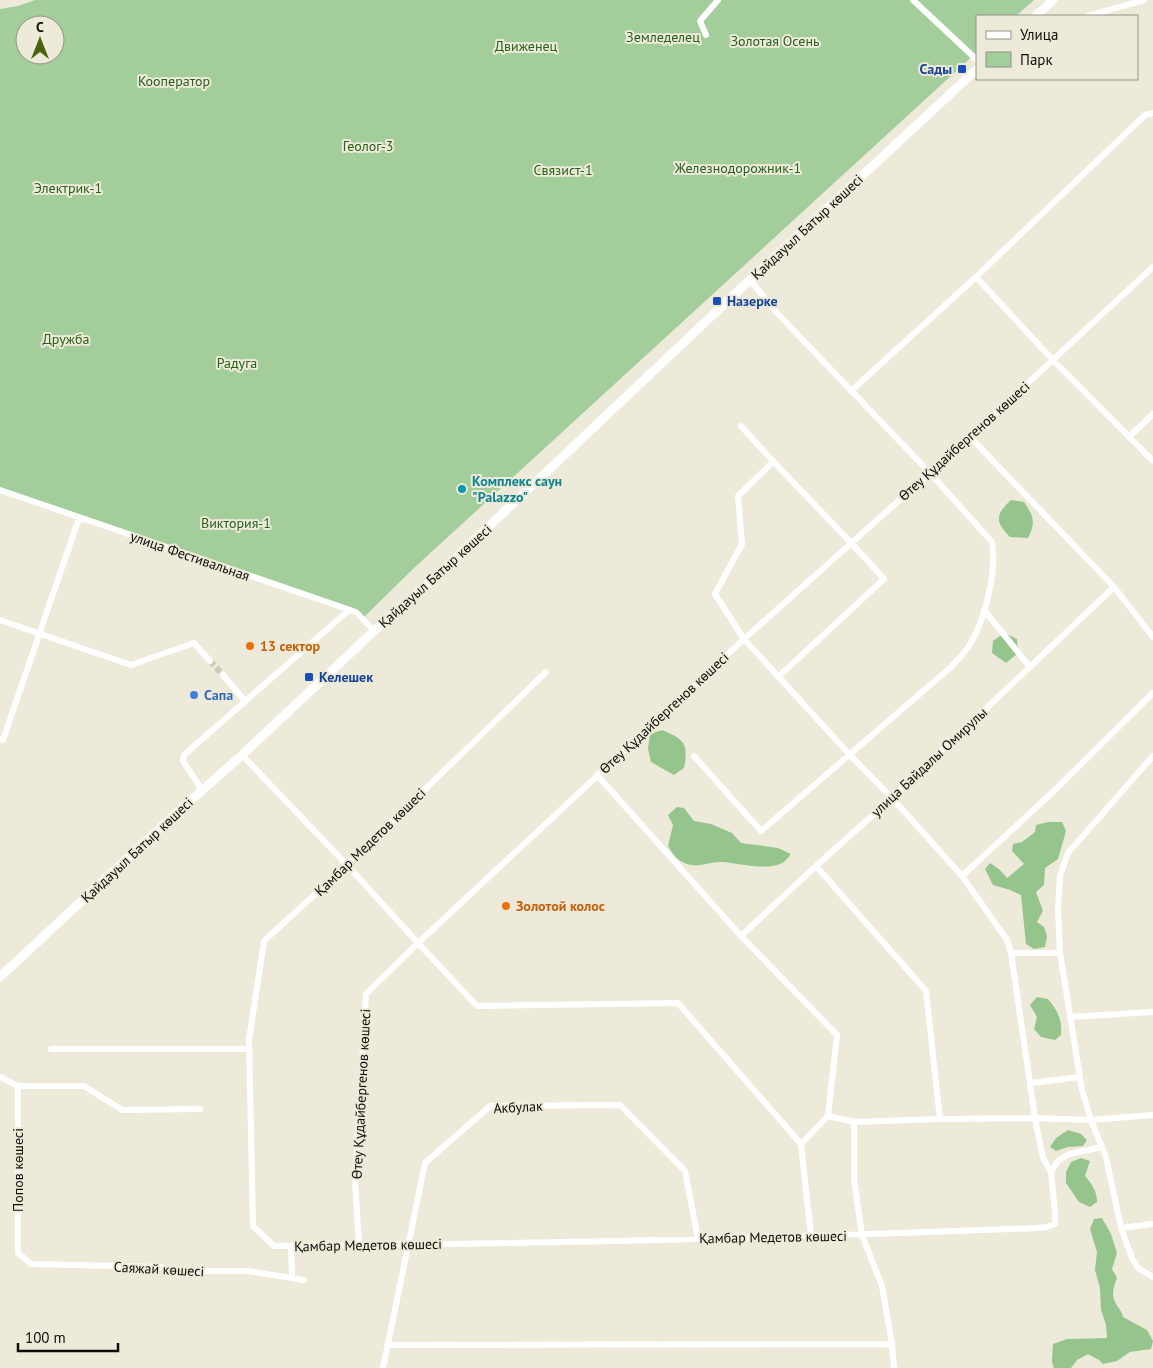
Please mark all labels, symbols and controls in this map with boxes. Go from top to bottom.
north arrow [15,15,65,65]
legend [976,15,1138,80]
text: С [36,18,44,36]
text: Улица [1020,25,1058,44]
park label: Земледелец [626,28,700,46]
park label: Золотая Осень [731,32,820,50]
park label: Движенец [495,37,558,55]
text: Парк [1020,50,1053,69]
place label: Сады [919,60,952,78]
marker: Сады [956,63,968,75]
park label: Кооператор [138,72,210,90]
park label: Геолог-3 [343,137,393,155]
park label: Железнодорожник-1 [674,159,801,177]
park label: Связист-1 [533,161,593,179]
street label: Қайдауыл Батыр көшесі [747,170,867,284]
park label: Электрик-1 [34,179,102,197]
place label: Назерке [727,292,778,310]
marker: Назерке [711,295,723,307]
park label: Дружба [43,330,90,348]
park label: Радуга [217,354,257,372]
street label: Өтеу Құдайбергенов көшесі [895,377,1033,505]
place label: Комплекс саун "Palazzo" [472,472,562,506]
marker: Комплекс саун "Palazzo" [456,483,468,495]
park label: Виктория-1 [201,514,271,532]
street label: Қайдауыл Батыр көшесі [375,520,495,632]
street label: улица Фестивальная [128,527,252,585]
place label: 13 сектор [260,637,320,655]
marker: 13 сектор [244,640,256,652]
street label: Өтеу Құдайбергенов көшесі [596,648,732,778]
place label: Келешек [319,668,373,686]
marker: Келешек [303,671,315,683]
place label: Сапа [204,686,233,704]
marker: Сапа [188,689,200,701]
street label: улица Байдалы Омирулы [867,703,991,821]
street label: Қамбар Медетов көшесі [311,784,429,900]
street label: Қайдауыл Батыр көшесі [77,793,197,907]
place label: Золотой колос [516,897,605,915]
marker: Золотой колос [500,900,512,912]
street label: Өтеу Құдайбергенов көшесі [348,1008,374,1180]
street label: Акбулак [493,1097,543,1117]
street label: Попов көшесі [9,1128,27,1212]
street label: Қамбар Медетов көшесі [699,1227,847,1247]
street label: Қамбар Медетов көшесі [294,1235,442,1255]
street label: Саяжай көшесі [113,1258,205,1280]
scale bar [18,1320,118,1352]
text: 100 m [25,1328,66,1347]

